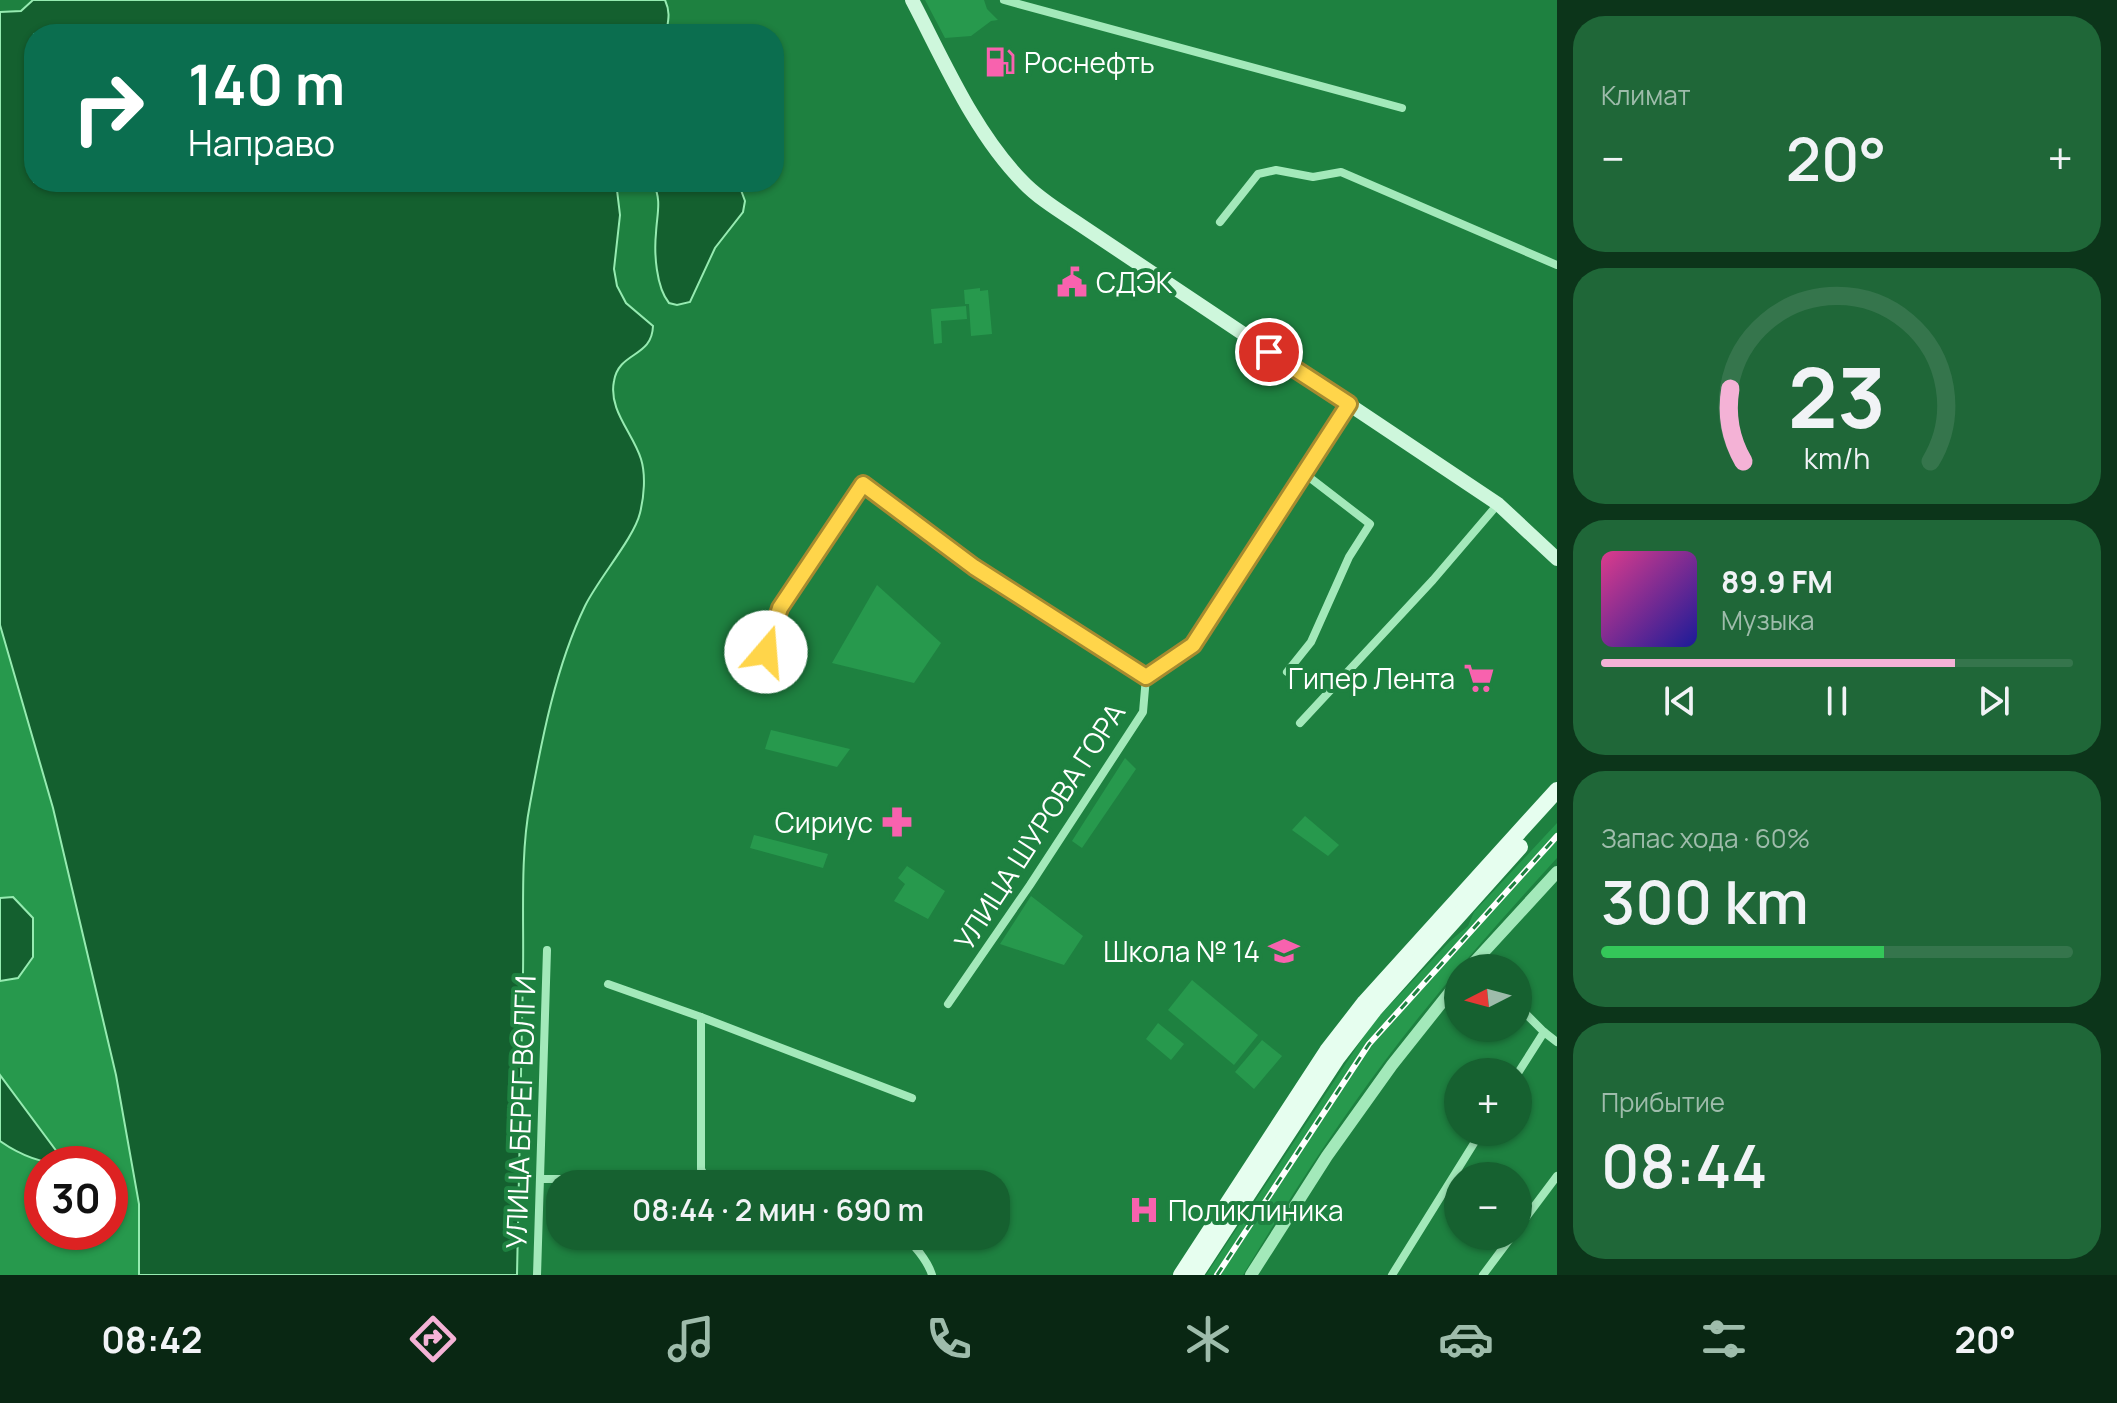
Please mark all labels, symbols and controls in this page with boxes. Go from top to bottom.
place label: Роснефть [1024,43,1155,81]
text: 140 m [188,45,345,122]
fuel station icon: Роснефть [983,45,1017,79]
icon: right [56,56,160,160]
text: Климат [1601,77,1691,113]
text: 20° [1786,117,1887,199]
text: Направо [188,118,335,167]
text: − [1601,128,1625,188]
text: + [2048,128,2073,188]
place label: СДЭК [1096,263,1173,301]
public building icon: СДЭК [1055,265,1089,299]
pin [1235,318,1303,386]
icon: arrive [1247,330,1291,374]
text: 23 [1788,338,1886,452]
text: km/h [1804,439,1870,478]
text: 89.9 FM [1721,561,1833,602]
text: Музыка [1721,602,1815,638]
position arrow [724,610,808,694]
place label: Гипер Лента [1288,659,1455,697]
supermarket icon: Гипер Лента [1462,661,1496,695]
icon: previous [1658,679,1702,723]
icon: pause [1815,679,1859,723]
icon: next [1972,679,2016,723]
street label: УЛИЦА ШУРОВА ГОРА [945,695,1133,957]
place label: Сириус [775,803,873,841]
pharmacy icon: Сириус [880,805,914,839]
text: Запас хода · 60% [1601,820,1810,856]
text: 300 km [1601,860,1809,942]
place label: Школа № 14 [1103,932,1260,970]
school or university icon: Школа № 14 [1267,934,1301,968]
north arrow [1444,954,1532,1042]
map controls [1444,954,1532,1250]
street label: УЛИЦА БЕРЕГ ВОЛГИ [496,975,544,1249]
button: + [1444,1058,1532,1146]
text: Прибытие [1601,1084,1725,1120]
text: 08:44 [1601,1124,1767,1206]
speed limit sign: 30 [24,1146,128,1250]
button: − [1444,1162,1532,1250]
text: 08:44 · 2 мин · 690 m [632,1189,924,1230]
place label: Поликлиника [1168,1191,1344,1229]
hospital icon: Поликлиника [1127,1193,1161,1227]
icon: directions [405,1311,461,1367]
icon: music [663,1311,719,1367]
icon: phone [921,1311,977,1367]
icon: climate [1180,1311,1236,1367]
icon: car [1438,1311,1494,1367]
icon: filters [1696,1311,1752,1367]
text: 08:42 [101,1315,203,1364]
text: 20° [1955,1315,2016,1364]

